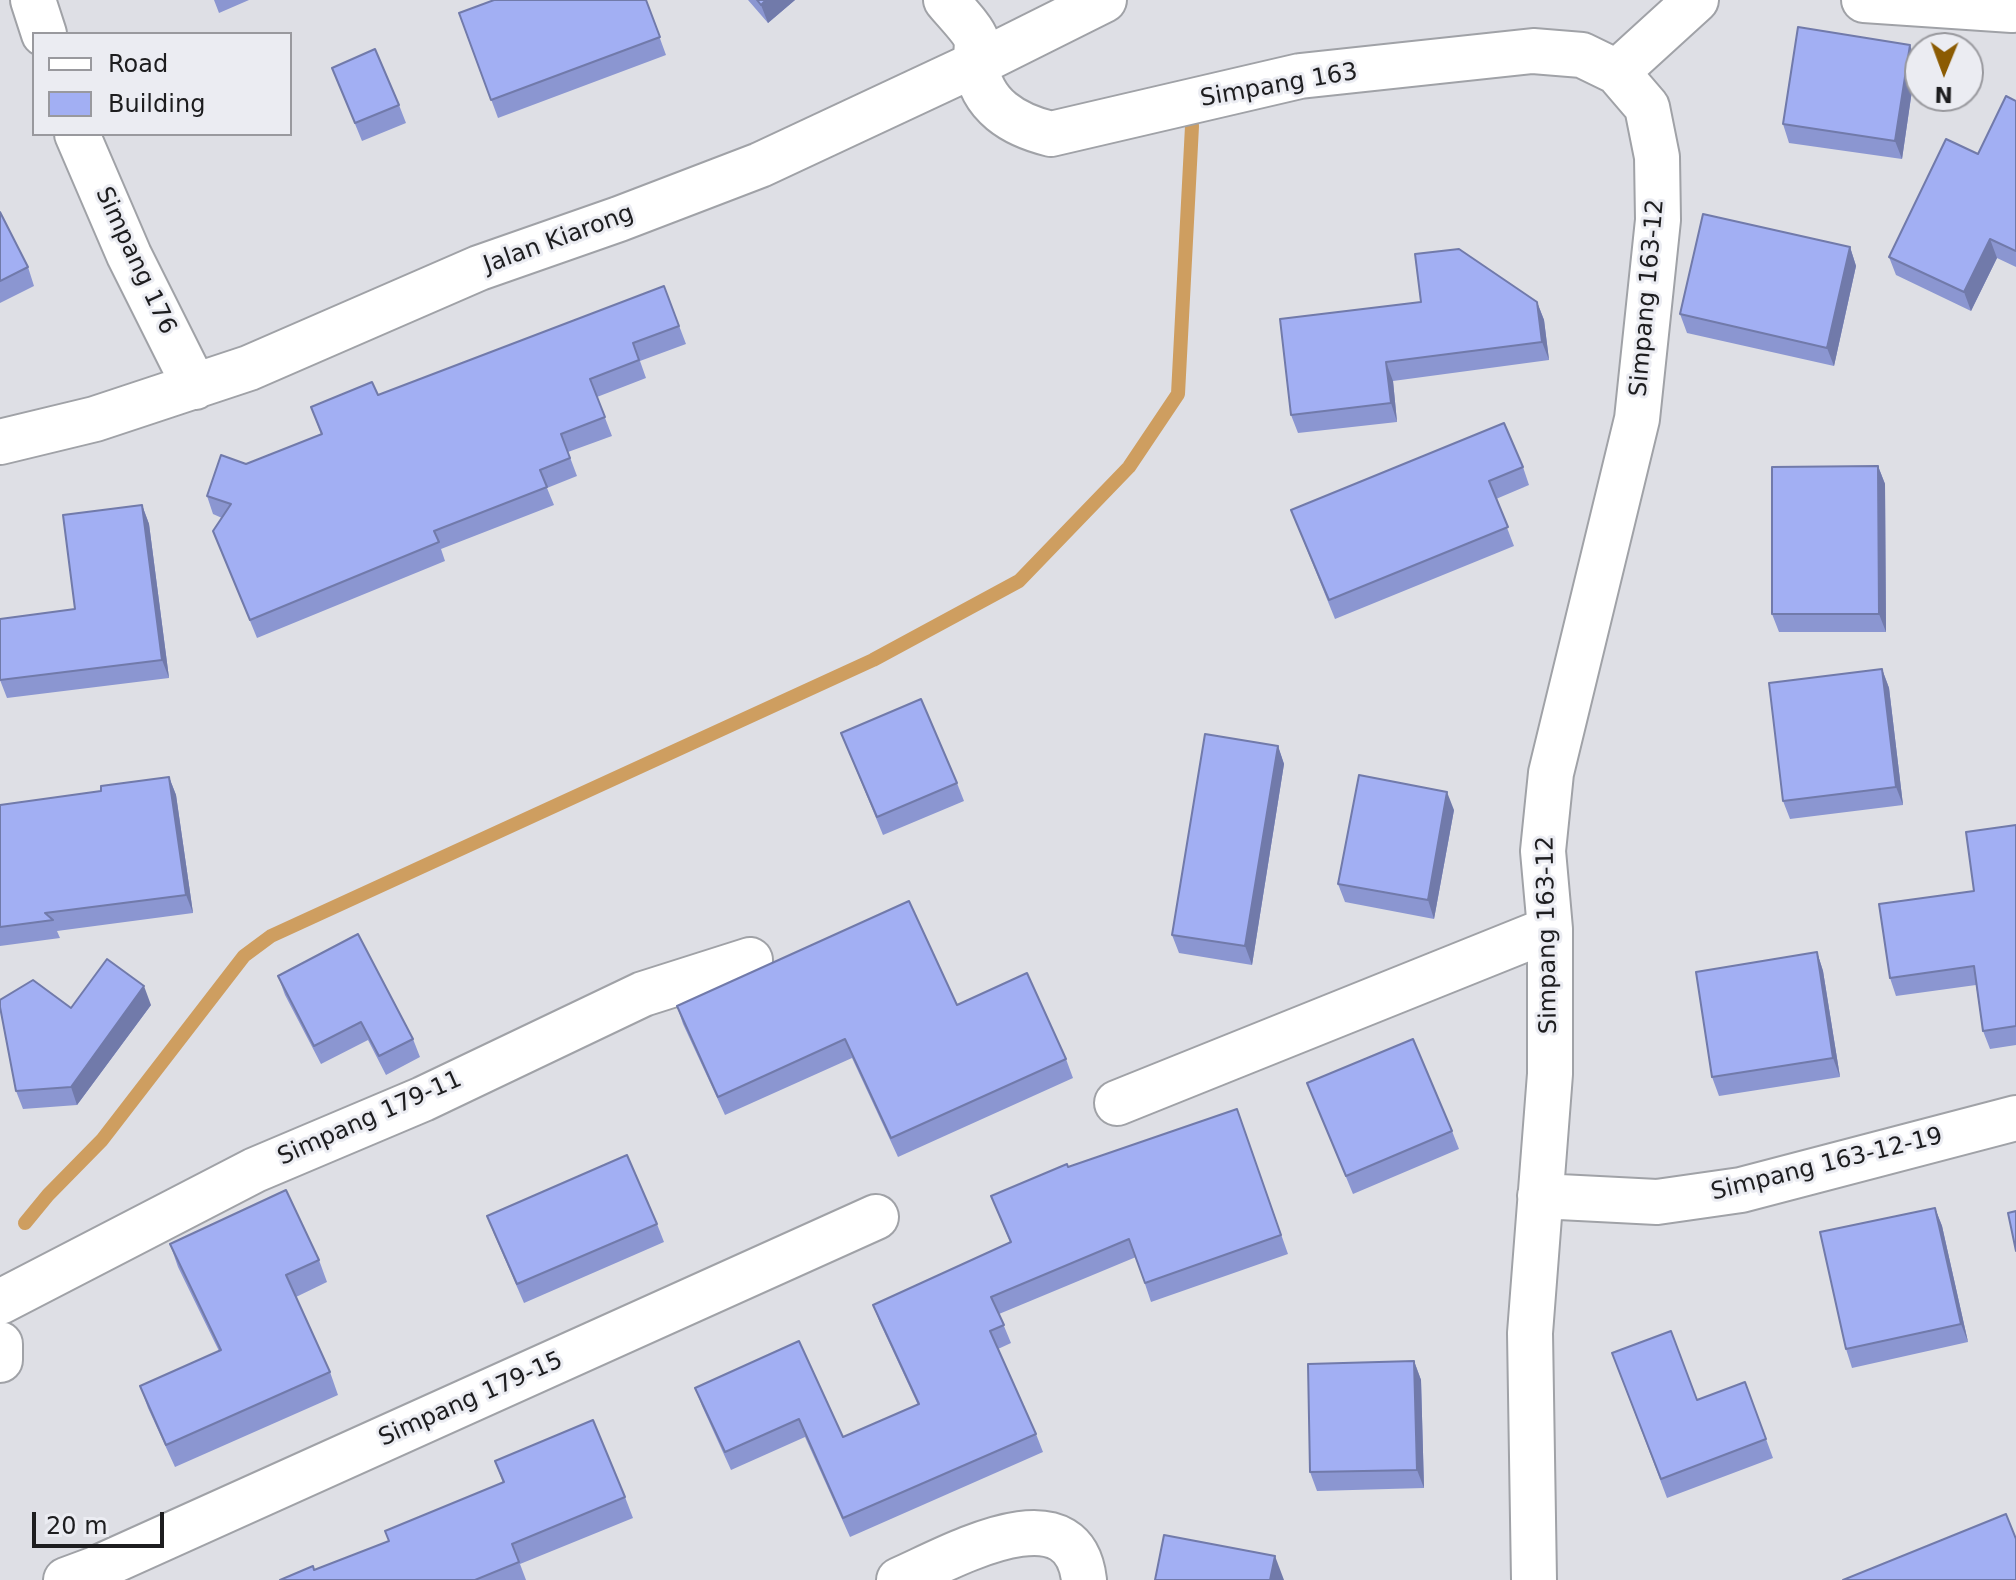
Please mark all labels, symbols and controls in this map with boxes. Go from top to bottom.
legend [32,32,292,136]
north arrow [1904,32,1984,112]
text: Road [108,50,168,78]
street label: Simpang 163 [1198,58,1360,114]
text: N [1934,82,1953,107]
text: Building [108,90,205,118]
street label: Simpang 176 [88,183,182,339]
street label: Simpang 163-12 [1625,198,1671,398]
street label: Jalan Kiarong [480,200,638,280]
street label: Simpang 163-12 [1532,836,1564,1034]
street label: Simpang 179-11 [274,1066,466,1172]
street label: Simpang 163-12-19 [1708,1122,1946,1208]
street label: Simpang 179-15 [375,1347,567,1453]
scale bar [36,1496,168,1546]
text: 20 m [46,1512,108,1540]

